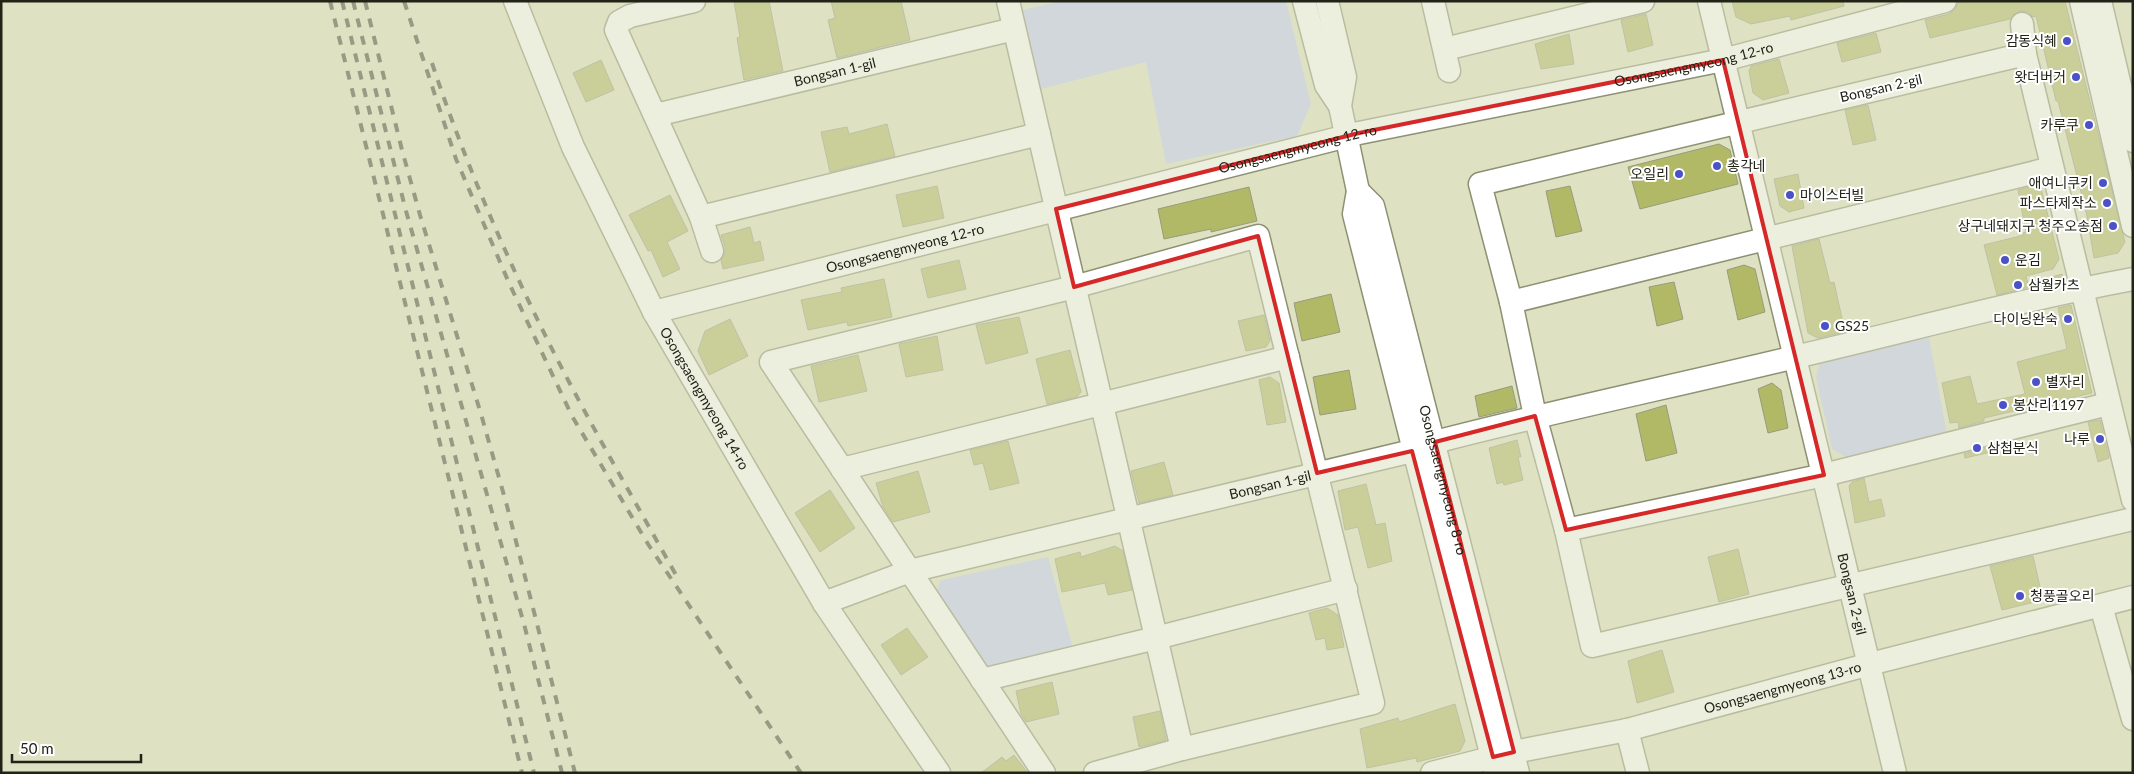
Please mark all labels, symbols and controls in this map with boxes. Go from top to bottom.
place label: 감동식혜 [2005,32,2057,49]
marker: 감동식혜 [2061,35,2073,47]
street label: Osongsaengmyeong 12-ro [1613,38,1775,90]
street label: Bongsan 1-gil [792,53,877,90]
place label: 왓더버거 [2014,68,2066,85]
street label: Bongsan 2-gil [1838,70,1924,105]
marker: 왓더버거 [2070,71,2082,83]
place label: 카루쿠 [2040,116,2079,133]
marker: 카루쿠 [2083,119,2095,131]
street label: Osongsaengmyeong 12-ro [1217,121,1378,176]
place label: 총각네 [1727,157,1766,174]
marker: 총각네 [1711,160,1723,172]
place label: 오일리 [1630,165,1669,182]
marker: 오일리 [1673,168,1685,180]
place label: 애여니쿠키 [2029,174,2093,191]
marker: 애여니쿠키 [2097,177,2109,189]
place label: 마이스터빌 [1800,186,1864,203]
marker: 마이스터빌 [1784,189,1796,201]
place label: 파스타제작소 [2020,194,2097,211]
marker: 파스타제작소 [2101,197,2113,209]
place label: 상구네돼지구 청주오송점 [1958,217,2103,234]
street label: Osongsaengmyeong 12-ro [824,220,986,276]
marker: 상구네돼지구 청주오송점 [2107,220,2119,232]
place label: 운김 [2015,251,2041,268]
marker: 운김 [1999,254,2011,266]
place label: 삼월카츠 [2028,276,2080,293]
marker: 삼월카츠 [2012,279,2024,291]
place label: 다이닝완숙 [1994,310,2058,327]
marker: 다이닝완숙 [2062,313,2074,325]
place label: GS25 [1835,317,1869,334]
marker: GS25 [1819,320,1831,332]
street label: Osongsaengmyeong 14-ro [657,324,753,473]
place label: 별자리 [2046,373,2085,390]
marker: 별자리 [2030,376,2042,388]
place label: 봉산리1197 [2013,396,2084,413]
marker: 봉산리1197 [1997,399,2009,411]
street label: Osongsaengmyeong 8-ro [1416,403,1471,557]
place label: 나루 [2064,430,2090,447]
marker: 나루 [2094,433,2106,445]
place label: 삼첩분식 [1987,439,2039,456]
marker: 삼첩분식 [1971,442,1983,454]
street label: Bongsan 1-gil [1227,466,1313,502]
street label: Bongsan 2-gil [1834,551,1870,637]
place label: 청풍골오리 [2030,587,2094,604]
marker: 청풍골오리 [2014,590,2026,602]
street label: Osongsaengmyeong 13-ro [1702,658,1863,717]
scale bar [12,732,141,764]
text: 50 m [20,739,54,757]

